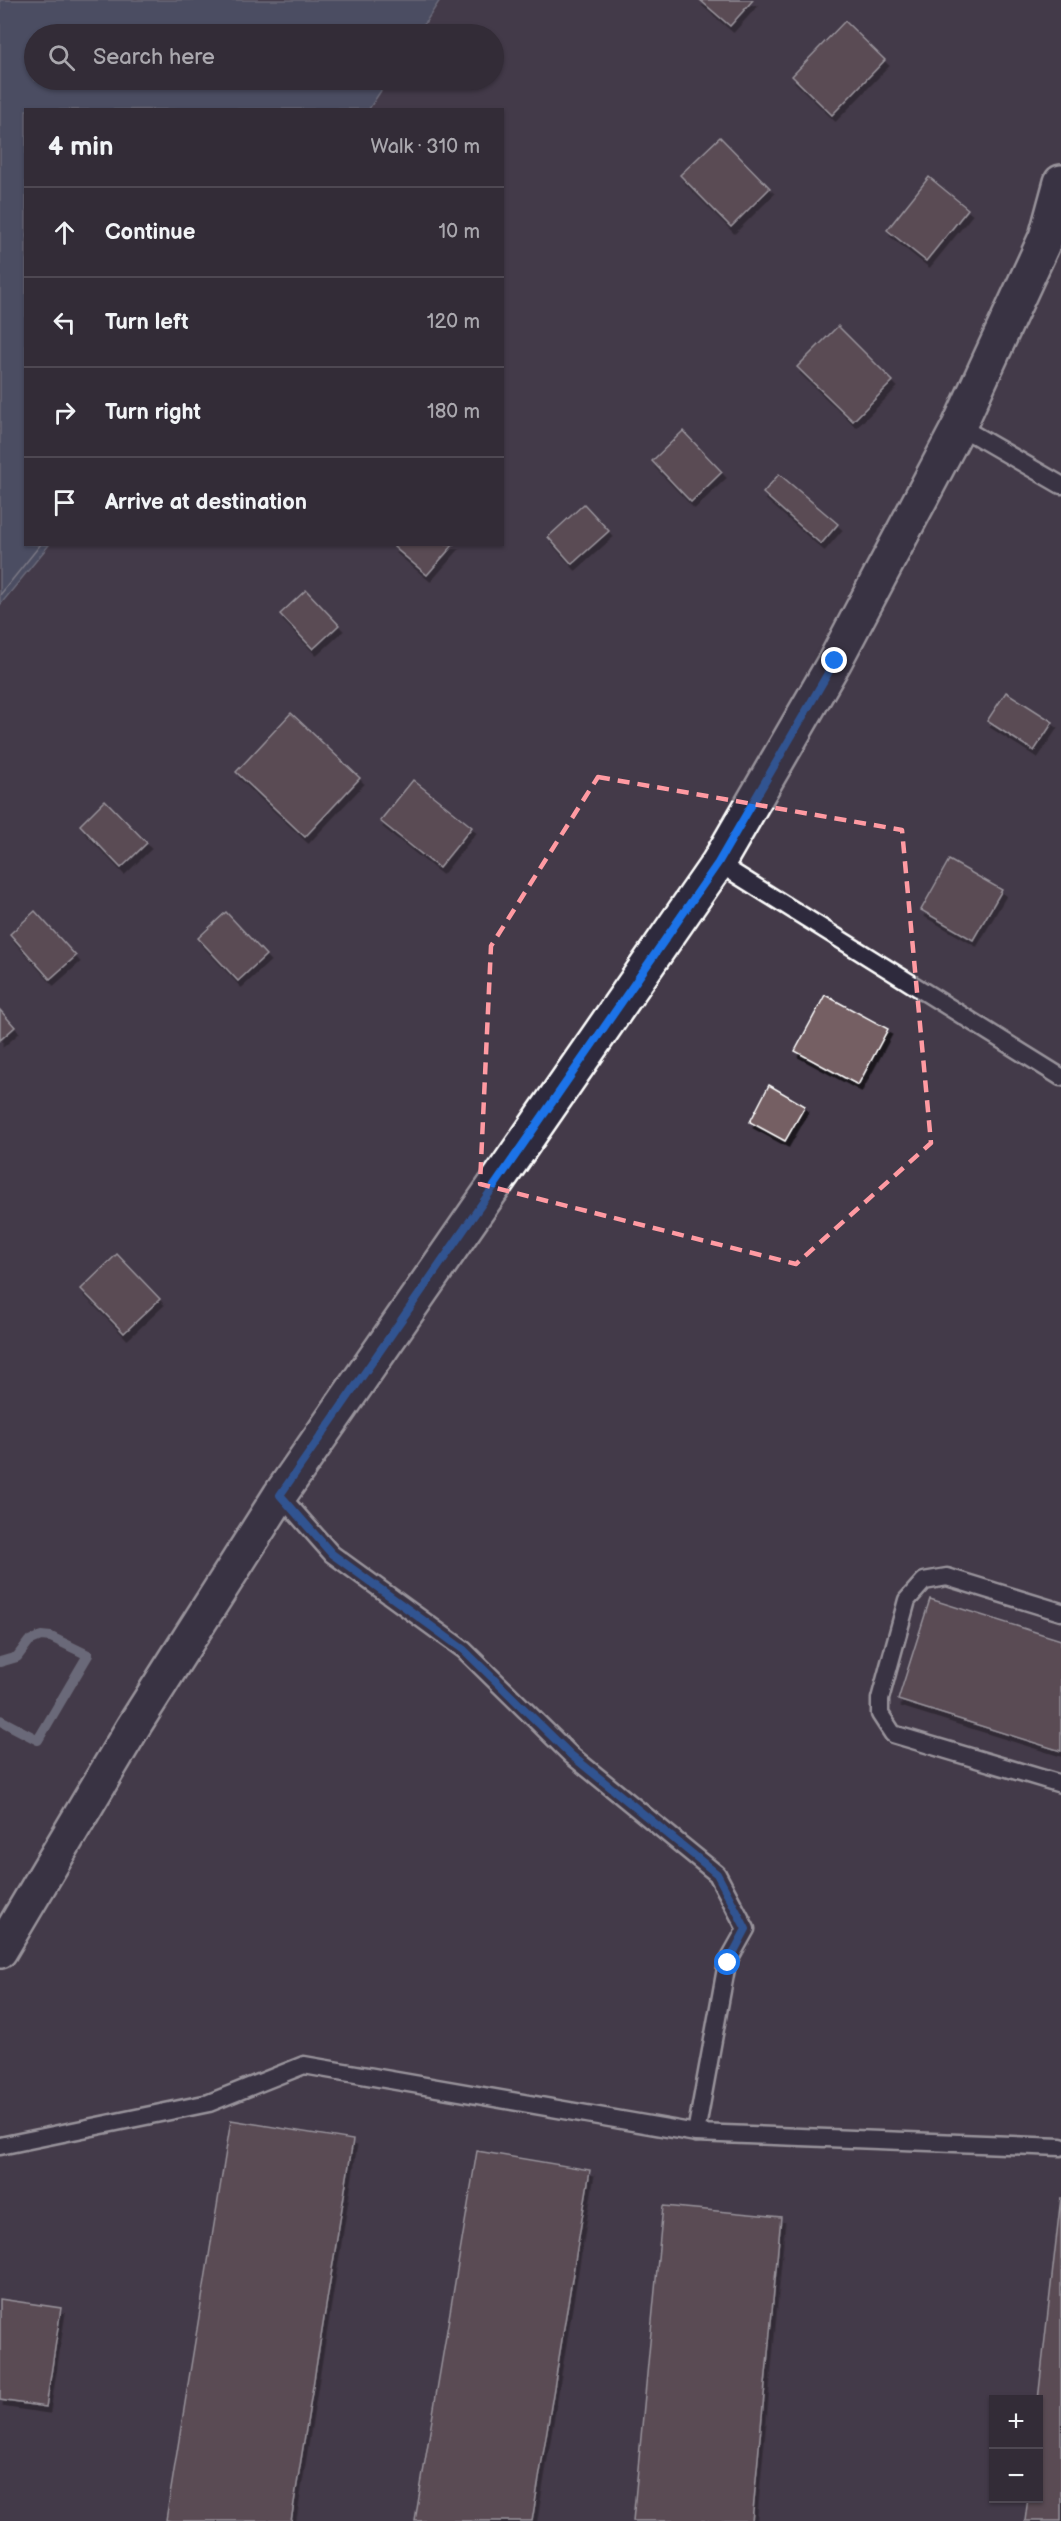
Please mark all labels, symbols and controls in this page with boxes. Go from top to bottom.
search box [24,24,504,90]
icon: search [45,41,78,74]
text: Search here [93,44,215,71]
text: 4 min [48,132,113,163]
text: Walk · 310 m [371,135,480,159]
icon: ahead [48,216,81,249]
text: Continue [105,219,195,246]
text: 10 m [439,220,480,244]
icon: left [48,306,81,339]
text: Turn left [105,309,189,336]
text: 120 m [427,310,480,334]
icon: right [48,396,81,429]
text: Turn right [105,399,201,426]
text: 180 m [427,400,480,424]
icon: arrive [48,486,81,519]
text: Arrive at destination [105,489,307,516]
route end [821,647,847,673]
route start [714,1949,740,1975]
map controls [989,2395,1043,2503]
button: + [989,2395,1043,2449]
button: − [989,2449,1043,2503]

